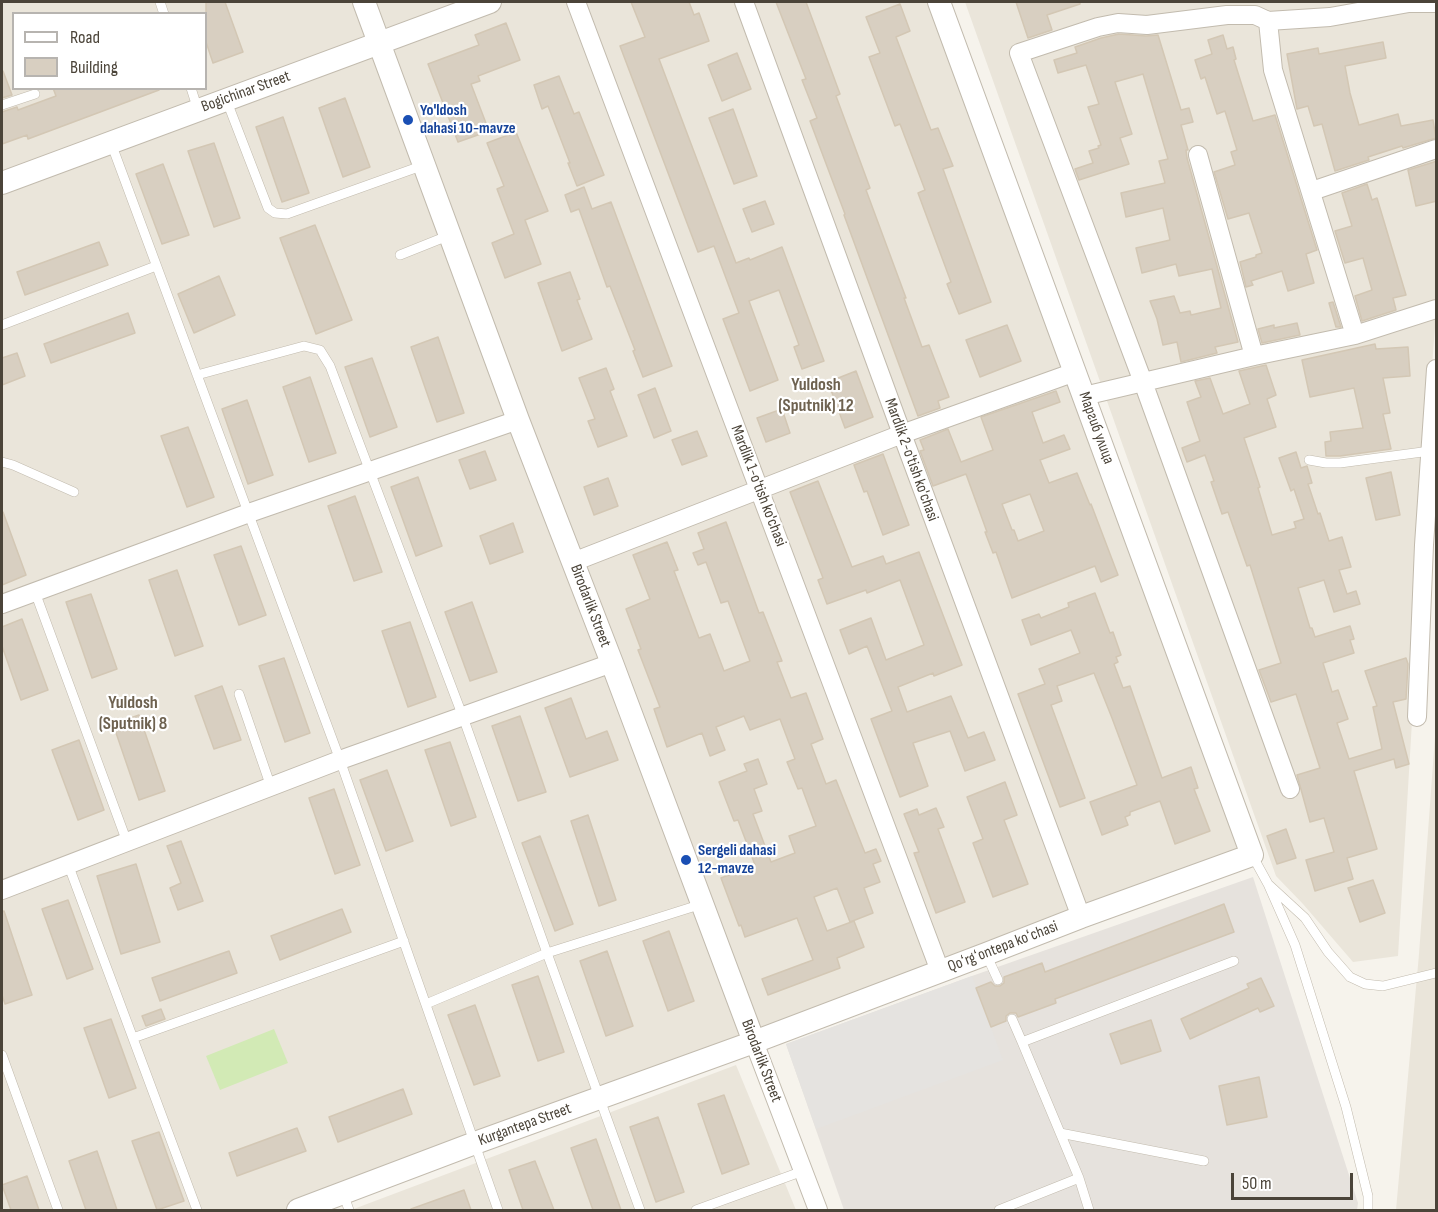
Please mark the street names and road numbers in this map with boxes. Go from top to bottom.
street label: Bogichinar Street [199,67,293,117]
street label: Маргиб улица [1074,389,1118,467]
street label: Mardlik 2-o'tish ko'chasi [880,396,942,524]
street label: Mardlik 1-o'tish ko'chasi [726,423,790,549]
street label: Birodarlik Street [565,562,615,650]
street label: Qoʻrgʻontepa koʻchasi [945,917,1061,977]
street label: Birodarlik Street [736,1017,786,1105]
street label: Kurgantepa Street [476,1099,574,1151]

